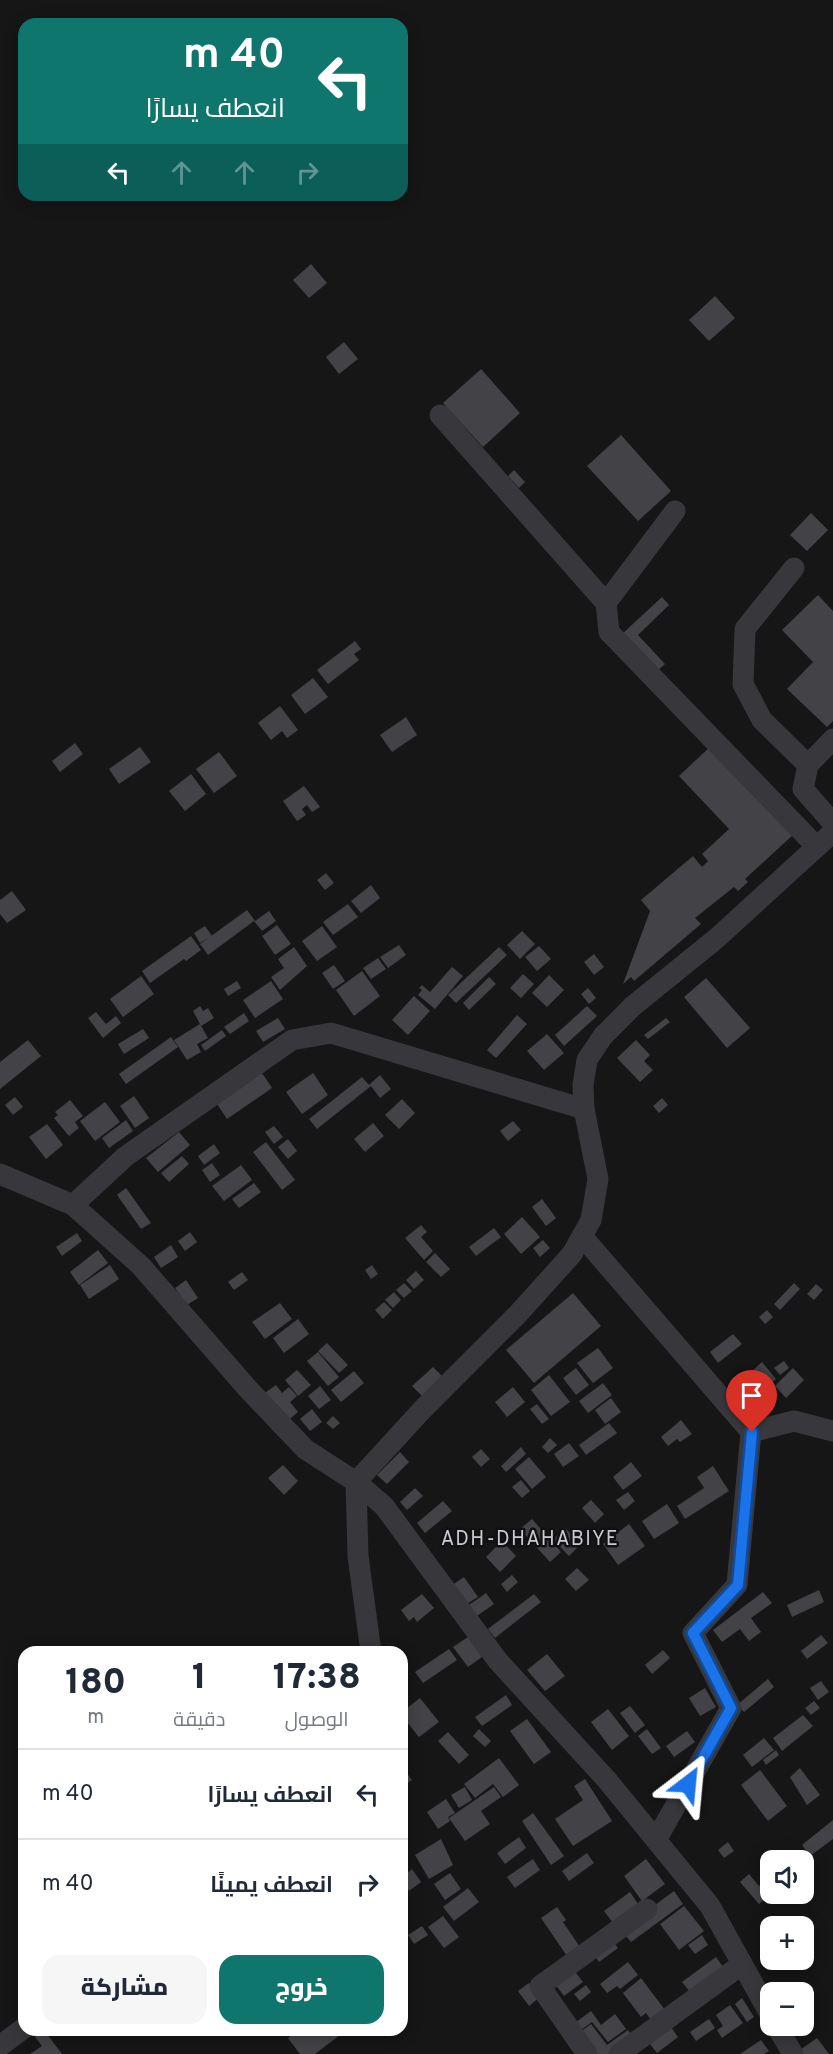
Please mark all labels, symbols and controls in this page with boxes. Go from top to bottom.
text: 40 m [183,30,285,83]
icon: left [306,42,384,120]
text: انعطف يسارًا [146,93,285,127]
icon: left [102,156,135,189]
icon: ahead [165,156,198,189]
icon: ahead [228,156,261,189]
icon: right [291,156,324,189]
pin [726,1370,777,1432]
icon: arrive [735,1379,768,1412]
district label: ADH-DHAHABIYE [441,1527,619,1553]
text: 1 [192,1656,207,1702]
text: 17:38 [273,1656,361,1702]
text: 180 [65,1661,126,1707]
text: m [87,1705,104,1731]
text: دقيقة [173,1708,225,1734]
text: الوصول [285,1708,349,1734]
position arrow [656,1752,720,1816]
icon: left [351,1778,384,1811]
text: 40 m [42,1781,94,1808]
text: انعطف يسارًا [208,1783,333,1810]
map controls [760,1850,814,2036]
button: sound [760,1850,814,1904]
icon: right [351,1868,384,1901]
text: 40 m [42,1871,94,1898]
text: انعطف يمينًا [210,1873,333,1900]
button: + [760,1916,814,1970]
button: مشاركة [42,1955,207,2024]
button: خروج [219,1955,384,2024]
button: − [760,1982,814,2036]

